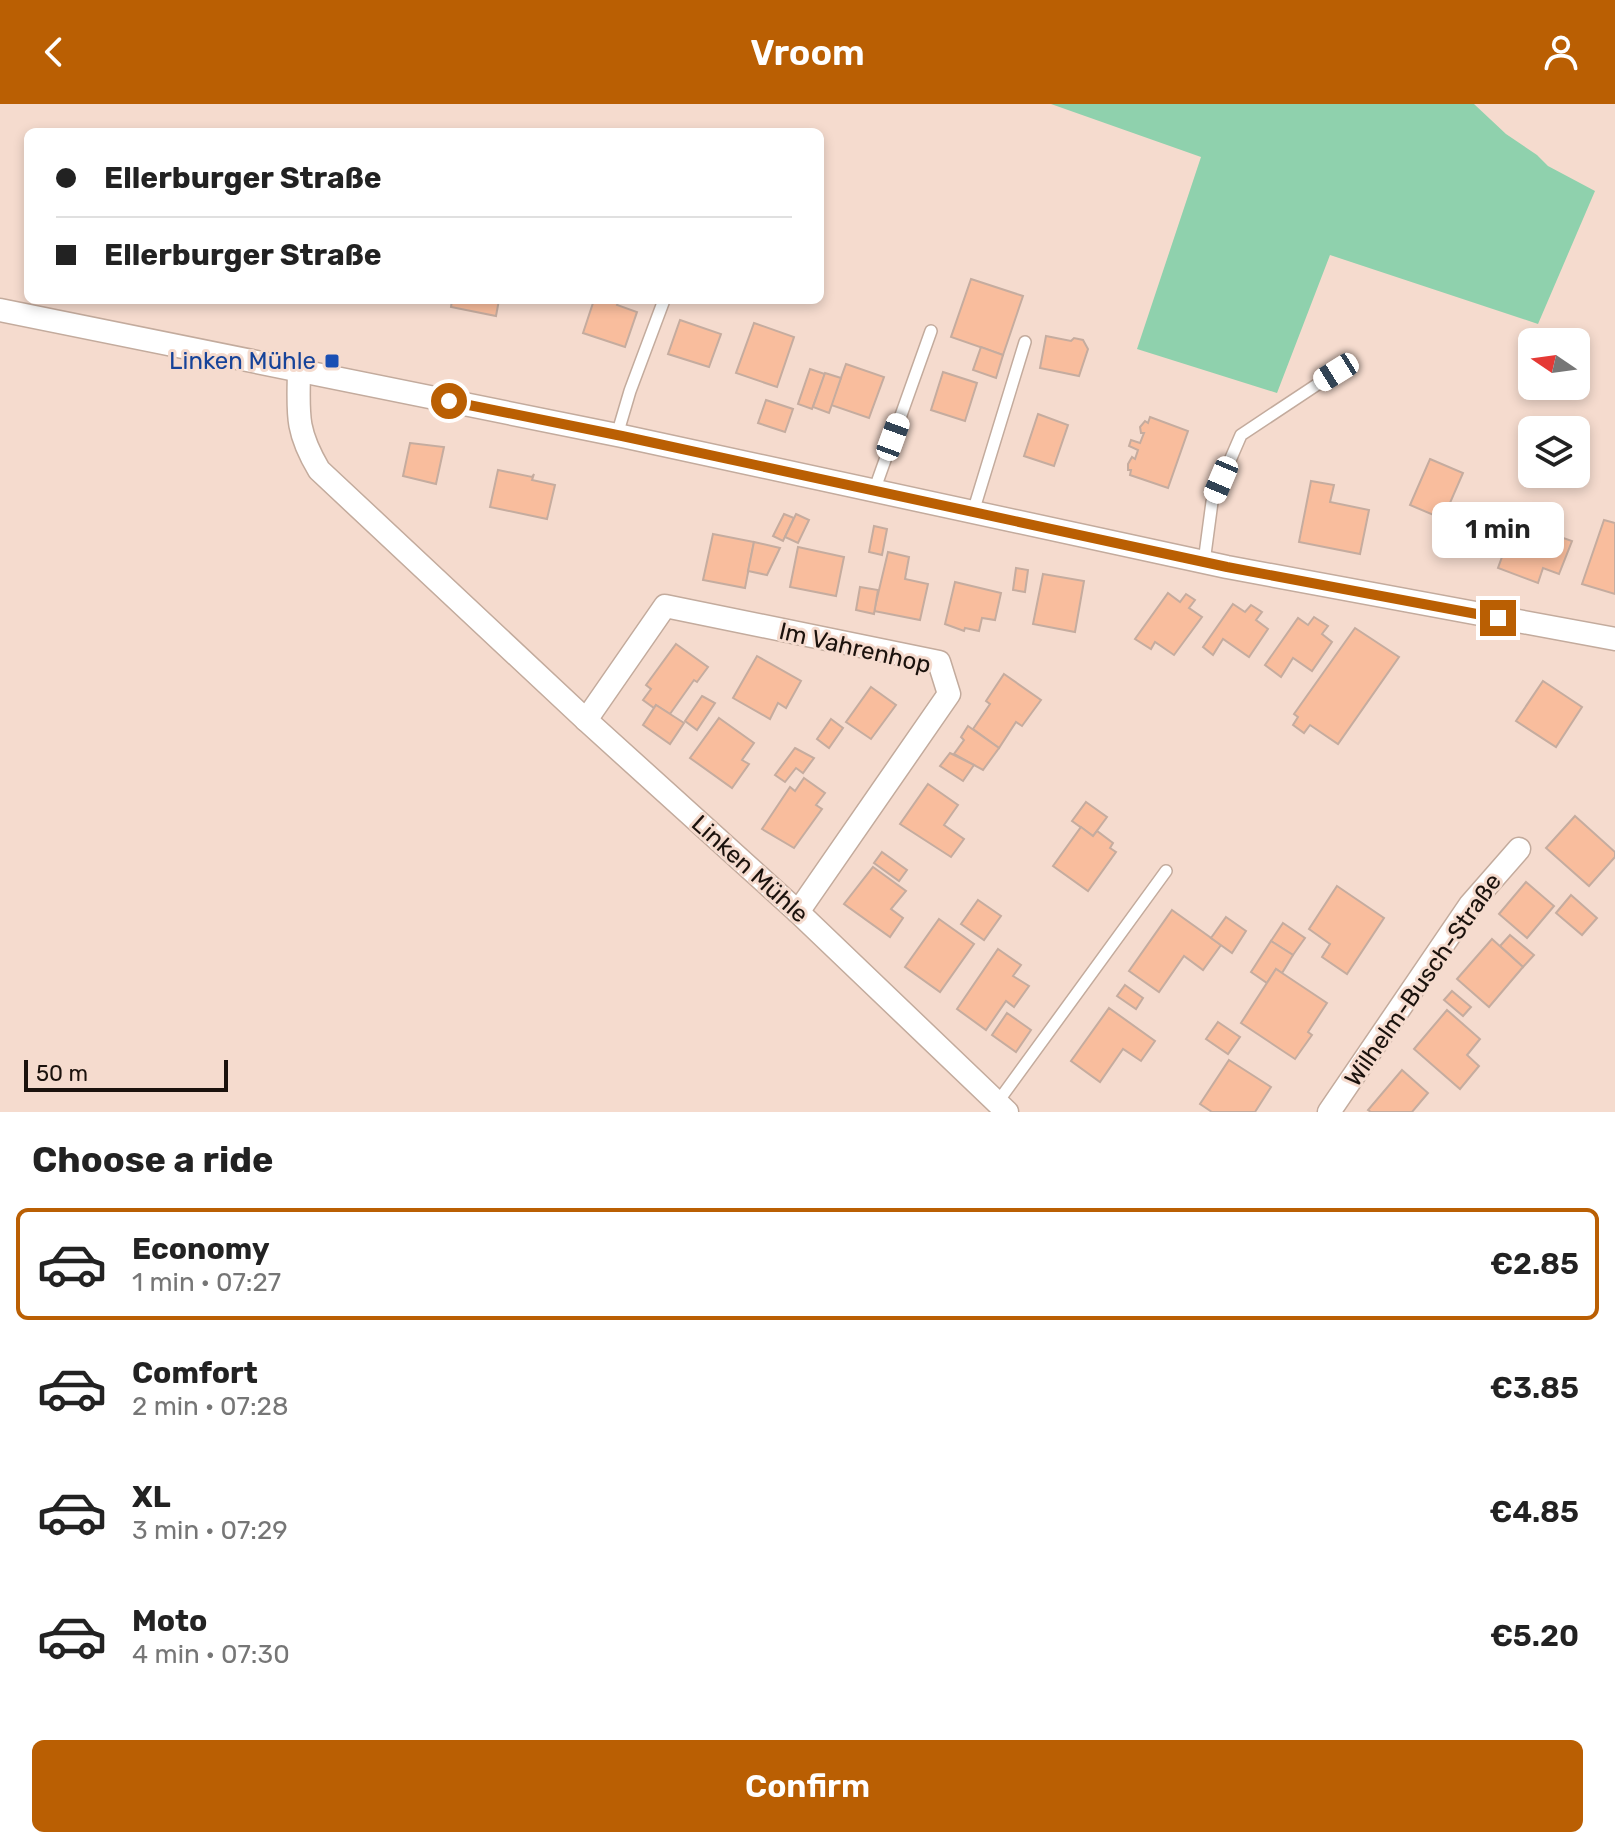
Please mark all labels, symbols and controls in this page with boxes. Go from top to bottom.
icon: back [32,30,76,74]
icon: person [1539,30,1583,74]
text: Vroom [750,31,865,74]
text: Ellerburger Straße [104,160,382,196]
text: Ellerburger Straße [104,237,382,273]
north arrow [1518,328,1590,400]
map controls [1518,328,1590,488]
place label: Linken Mühle [169,347,316,375]
car [1309,349,1363,395]
marker: Linken Mühle [323,352,341,370]
route start [431,383,467,419]
car [874,410,912,464]
button: layers [1518,416,1590,488]
car [1201,453,1241,507]
callout: 1 min [1432,502,1564,558]
text: 1 min [1465,514,1531,545]
route end [1480,600,1516,636]
street label: Im Vahrenhop [776,617,934,679]
street label: Linken Mühle [686,809,814,929]
street label: Wilhelm-Busch-Straße [1339,868,1507,1092]
scale bar [24,1056,228,1092]
text: 50 m [36,1060,88,1087]
text: Choose a ride [32,1138,273,1181]
icon: car [36,1228,108,1300]
text: Economy [132,1231,270,1267]
text: €2.85 [1490,1246,1579,1282]
text: 1 min · 07:27 [132,1267,281,1298]
icon: car [36,1352,108,1424]
text: Comfort [132,1355,258,1391]
text: €3.85 [1489,1370,1579,1406]
text: 2 min · 07:28 [132,1391,288,1422]
icon: car [36,1476,108,1548]
text: XL [132,1479,171,1515]
text: €4.85 [1489,1494,1579,1530]
text: 3 min · 07:29 [132,1515,288,1546]
icon: car [36,1600,108,1672]
text: Moto [132,1603,207,1639]
text: €5.20 [1490,1618,1579,1654]
text: 4 min · 07:30 [132,1639,290,1670]
button: Confirm [32,1740,1583,1832]

